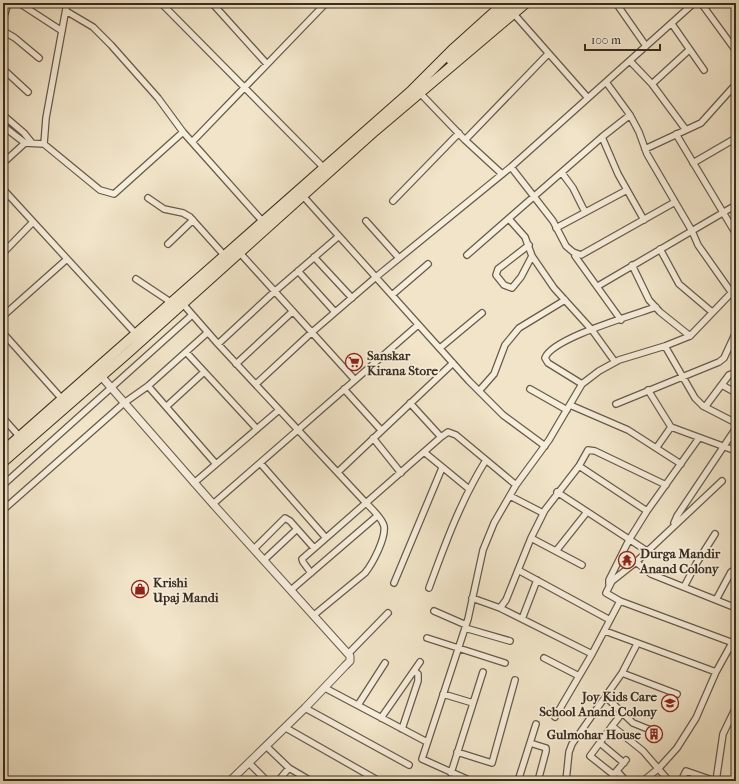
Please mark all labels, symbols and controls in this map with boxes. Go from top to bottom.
scale bar [585,26,660,52]
text: 100 m [591,33,621,47]
place label: Sanskar Kirana Store [367,348,438,378]
supermarket icon: Sanskar Kirana Store [344,352,364,372]
place label: Durga Mandir Anand Colony [639,546,721,577]
temple icon: Durga Mandir Anand Colony [617,550,637,570]
place label: Krishi Upaj Mandi [152,575,219,606]
shop icon: Krishi Upaj Mandi [130,579,150,599]
place label: Joy Kids Care School Anand Colony [539,689,658,720]
school or university icon: Joy Kids Care School Anand Colony [660,693,680,713]
building icon: Gulmohar House [644,724,664,744]
place label: Gulmohar House [547,727,642,742]

